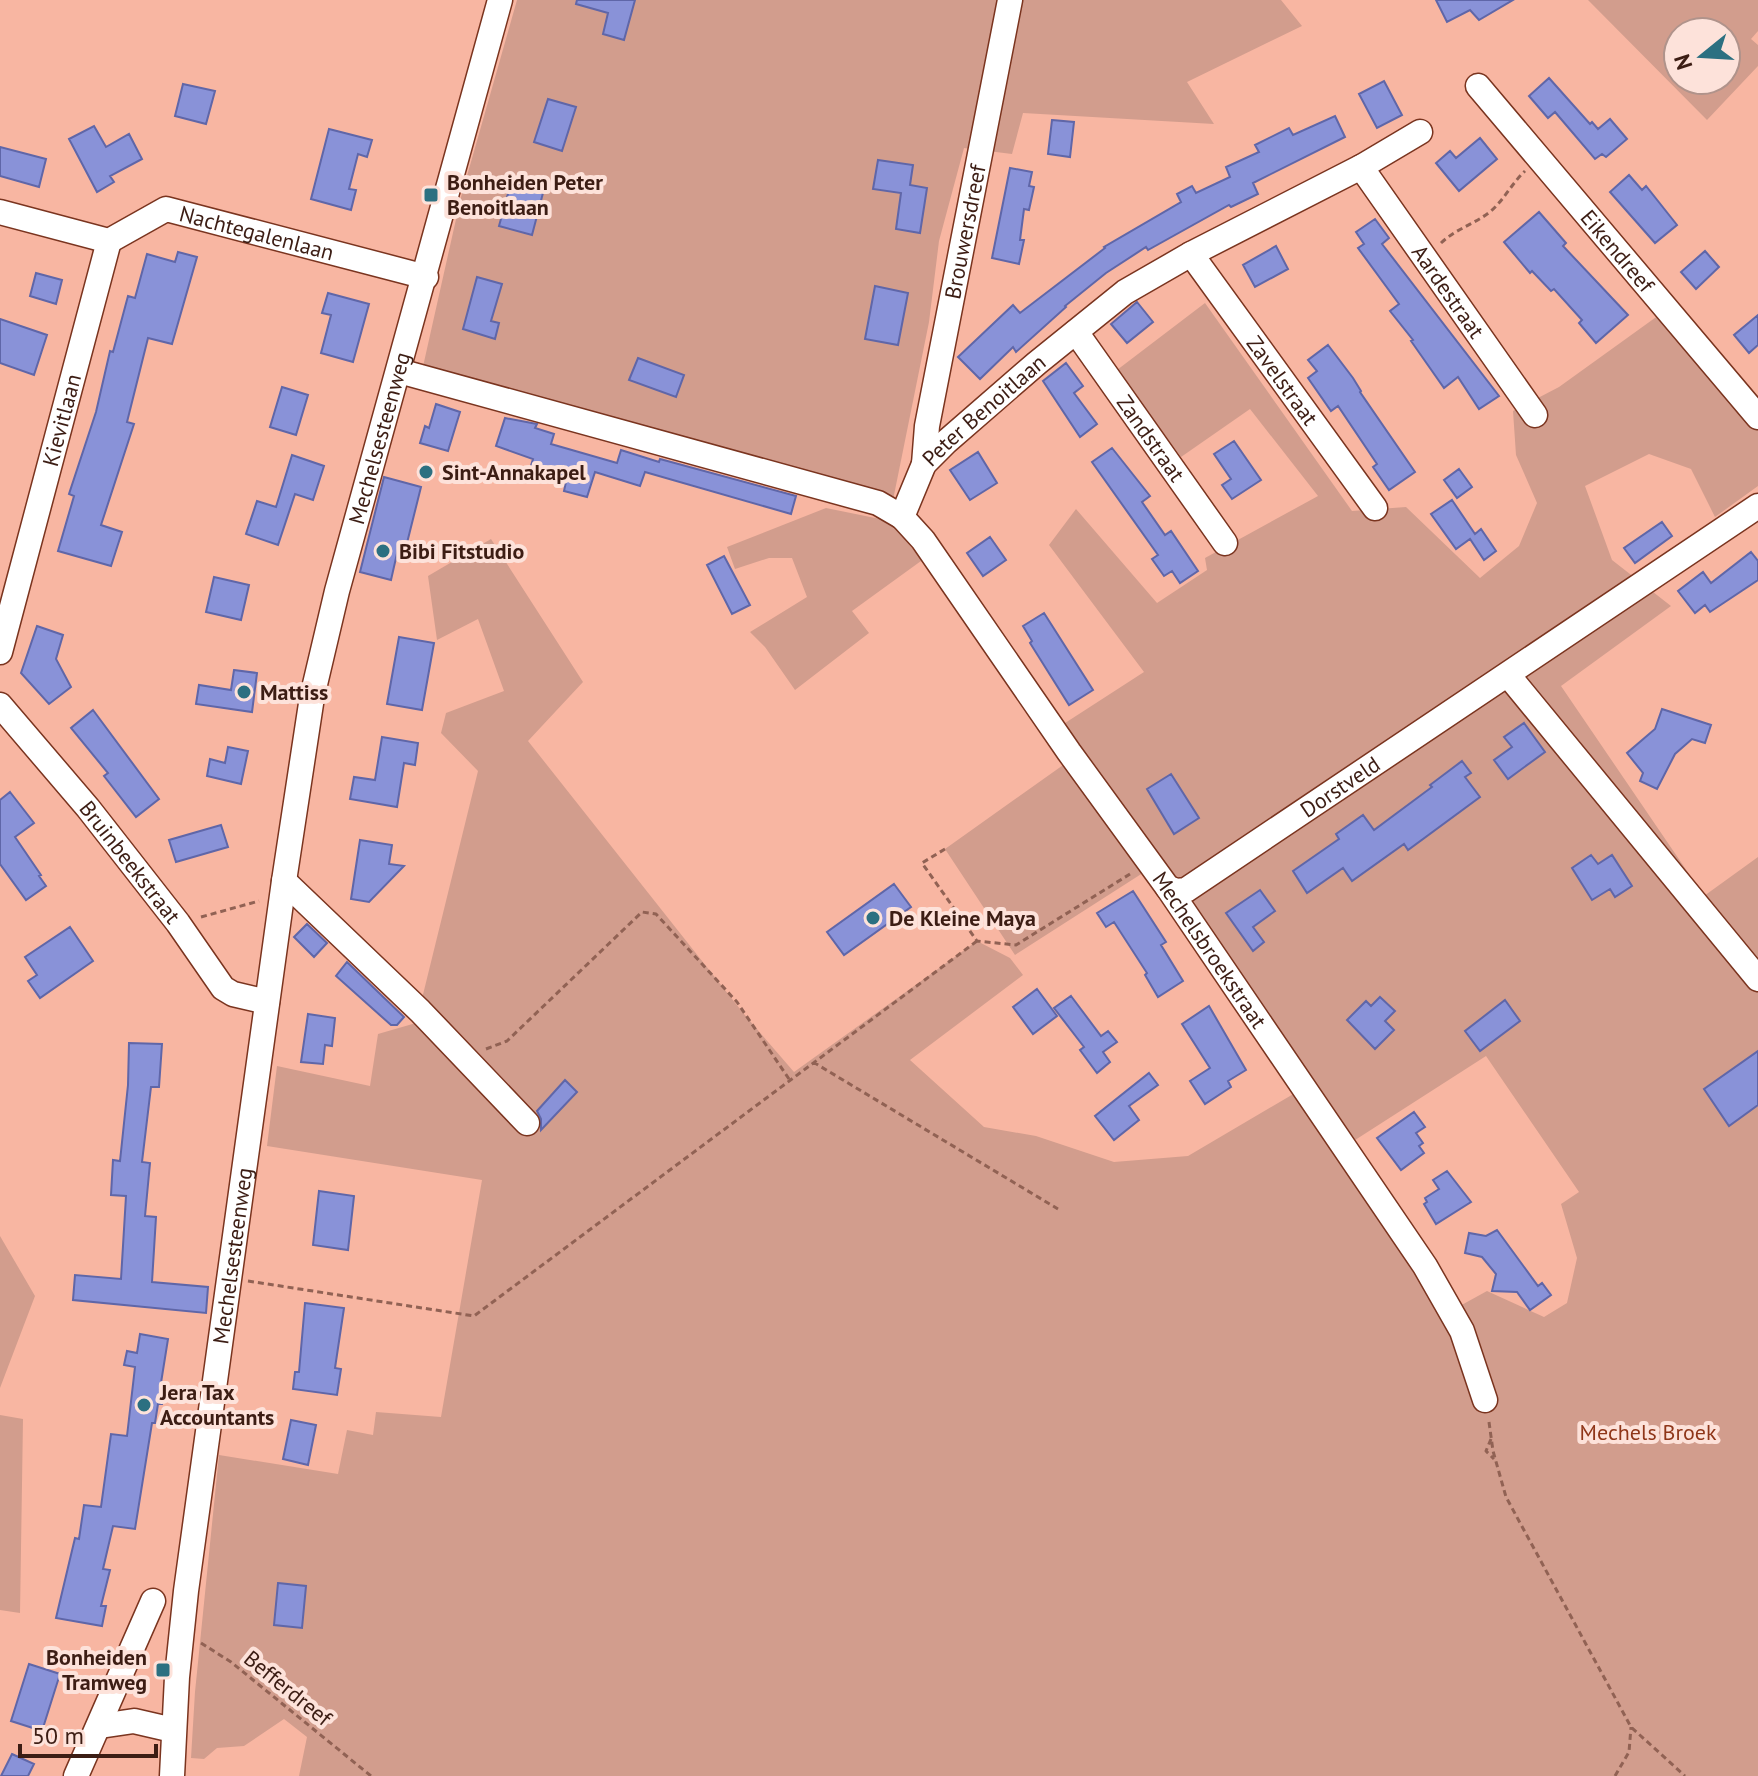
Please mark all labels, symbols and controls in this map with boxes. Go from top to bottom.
north arrow [1662,16,1742,96]
text: N [1667,51,1699,73]
street label: Brouwersdreef [938,161,992,301]
place label: Bonheiden Peter Benoitlaan [447,168,603,221]
marker: Bonheiden Peter Benoitlaan [422,186,440,204]
street label: Nachtegalenlaan [177,199,337,266]
street label: Eikendreef [1575,204,1661,299]
street label: Aardestraat [1406,239,1491,344]
street label: Zavelstraat [1241,330,1325,431]
street label: Peter Benoitlaan [916,348,1051,472]
street label: Mechelsesteenweg [342,349,416,527]
street label: Kievitlaan [36,371,87,469]
street label: Zandstraat [1111,389,1192,487]
place label: Sint-Annakapel [442,458,586,486]
marker: Sint-Annakapel [417,463,435,481]
place label: Bibi Fitstudio [399,537,525,565]
marker: Bibi Fitstudio [374,542,392,560]
place label: Mattiss [260,678,328,706]
marker: Mattiss [235,683,253,701]
street label: Dorstveld [1295,750,1385,823]
street label: Bruinbeekstraat [74,795,187,929]
street label: Mechelsbroekstraat [1147,866,1273,1034]
place label: De Kleine Maya [889,904,1036,932]
marker: De Kleine Maya [864,909,882,927]
street label: Mechelsesteenweg [206,1166,258,1346]
place label: Jera Tax Accountants [159,1378,274,1431]
marker: Jera Tax Accountants [135,1396,153,1414]
park label: Mechels Broek [1580,1418,1717,1446]
place label: Bonheiden Tramweg [46,1643,147,1696]
street label: Befferdreef [238,1644,338,1733]
marker: Bonheiden Tramweg [154,1661,172,1679]
scale bar [20,1708,156,1758]
text: 50 m [32,1720,84,1751]

